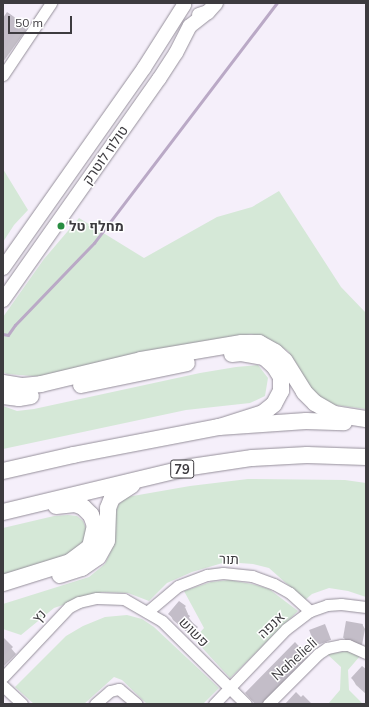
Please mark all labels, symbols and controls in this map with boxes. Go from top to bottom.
scale bar [10,8,74,34]
text: 50 m [15,15,43,30]
street label: טולוז לוטרק [79,122,131,188]
place label: מחלף טל [69,218,124,234]
marker: מחלף טל [56,221,66,231]
road number: 79 [170,458,194,480]
street label: תור [219,550,239,568]
street label: נץ [29,606,49,626]
street label: אנפה [254,608,288,642]
street label: פשוש [176,614,212,650]
street label: Nahelieli [268,634,320,684]

